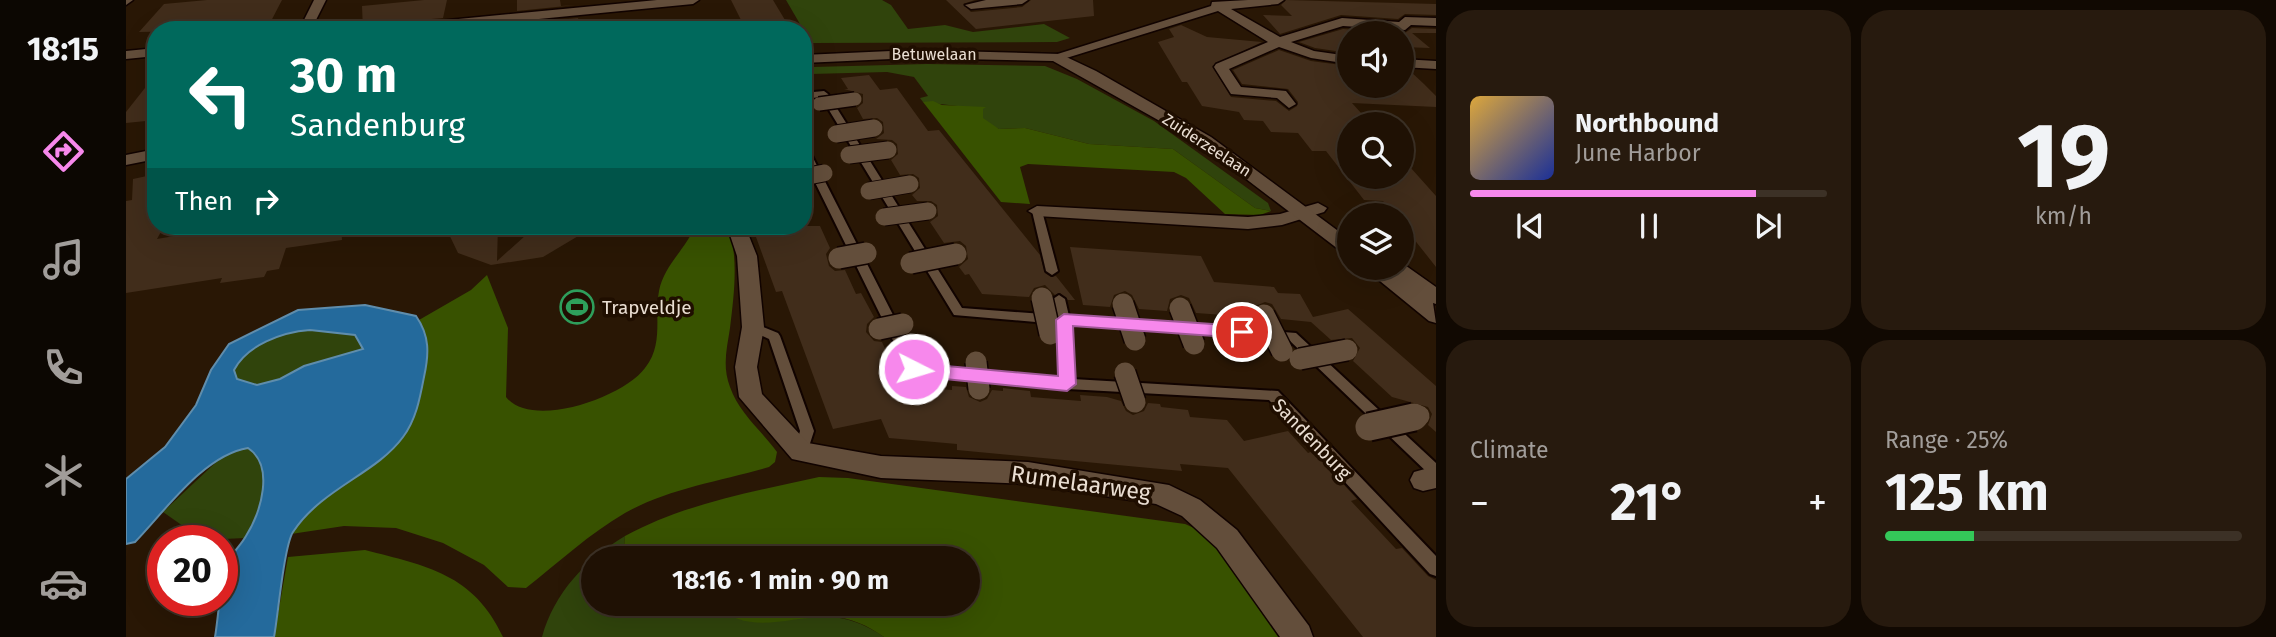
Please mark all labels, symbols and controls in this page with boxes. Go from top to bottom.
map controls [1337,21,1414,280]
button: sound [1337,21,1414,98]
text: 18:15 [27,30,99,68]
street label: Betuwelaan [891,45,977,64]
text: 30 m [290,46,397,105]
icon: left [175,49,266,140]
text: 19 [2017,102,2110,211]
text: Sandenburg [290,106,465,144]
text: Northbound [1575,108,1719,139]
street label: Zuiderzeelaan [1159,109,1255,181]
button: search [1337,112,1414,189]
icon: directions [39,127,88,176]
text: June Harbor [1575,139,1701,167]
icon: right [247,182,285,220]
text: Then [175,186,233,217]
text: km/h [2035,202,2092,230]
button: layers [1337,203,1414,280]
icon: previous [1511,207,1549,245]
icon: pause [1630,207,1668,245]
icon: next [1749,207,1787,245]
icon: music [39,235,88,284]
sports icon: Trapveldje [558,288,596,326]
place label: Trapveldje [602,296,692,319]
pin [1212,302,1272,362]
icon: arrive [1223,313,1261,351]
position arrow [877,332,951,406]
icon: phone [39,343,88,392]
street label: Sandenburg [1268,394,1356,484]
text: Range · 25% [1885,426,2008,454]
text: Climate [1470,436,1549,464]
icon: climate [39,451,88,500]
street label: Rumelaarweg [1009,459,1153,507]
text: 125 km [1885,461,2049,524]
text: 21° [1610,471,1687,534]
text: − [1470,480,1489,526]
text: + [1808,480,1827,526]
speed limit sign: 20 [147,525,238,616]
icon: car [39,559,88,608]
text: 18:16 · 1 min · 90 m [672,565,889,596]

